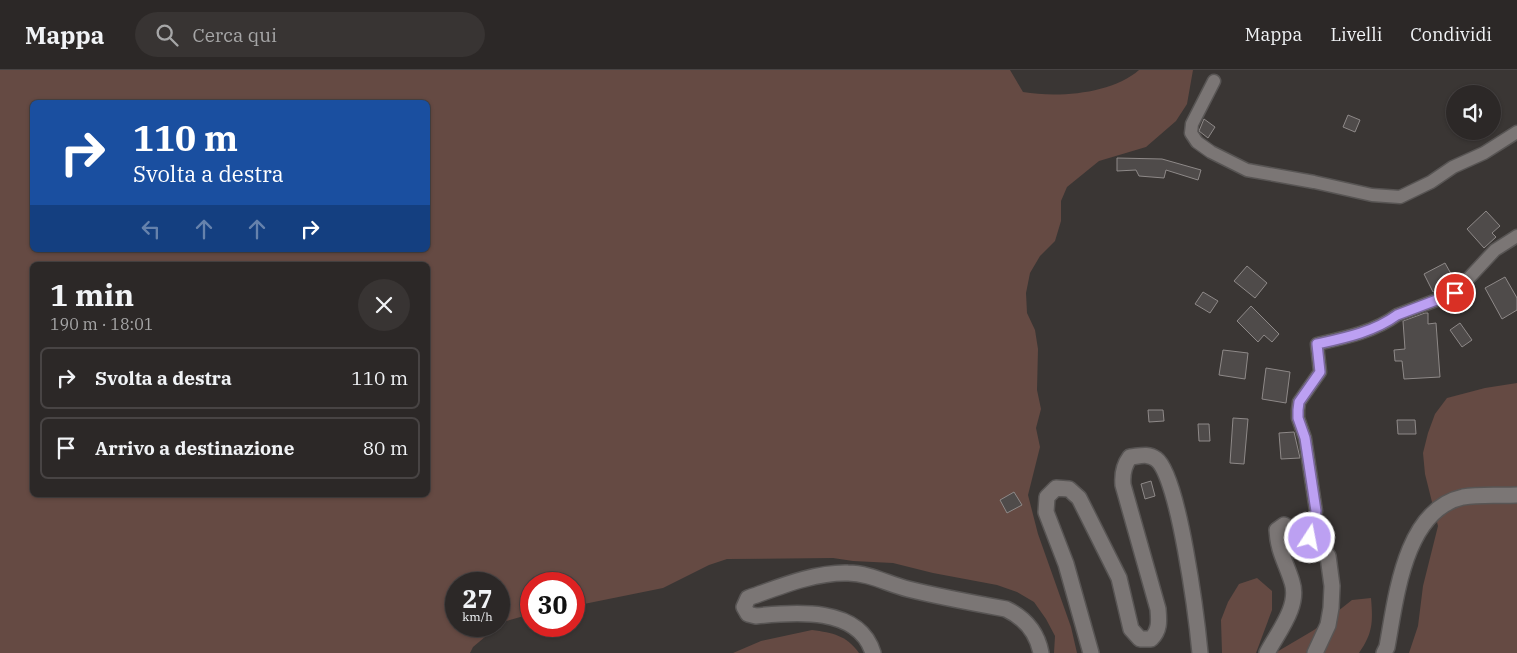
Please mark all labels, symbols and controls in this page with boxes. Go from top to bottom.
search box [135,12,485,57]
text: Mappa [25,19,105,51]
icon: search [153,21,181,49]
text: Cerca qui [193,23,277,47]
text: Mappa [1245,23,1302,46]
text: Livelli [1330,23,1382,46]
text: Condividi [1410,23,1492,46]
map controls [1446,85,1501,140]
button: sound [1446,85,1501,140]
text: 110 m [133,115,238,161]
icon: right [50,120,115,185]
text: Svolta a destra [133,159,284,188]
icon: left [137,215,165,243]
icon: ahead [190,215,218,243]
icon: ahead [243,215,271,243]
icon: right [296,215,324,243]
pin [1434,272,1476,314]
text: 1 min [50,275,134,314]
button: close [358,279,410,331]
icon: arrive [1441,279,1469,307]
text: 190 m · 18:01 [50,314,153,334]
icon: right [52,364,80,392]
text: Svolta a destra [95,366,232,390]
text: 110 m [351,366,408,390]
icon: arrive [52,434,80,462]
text: Arrivo a destinazione [95,436,294,460]
text: 80 m [363,436,408,460]
position arrow [1283,511,1335,563]
speed limit sign: 30 [520,572,585,637]
text: 27 [462,582,493,615]
text: km/h [462,609,493,624]

